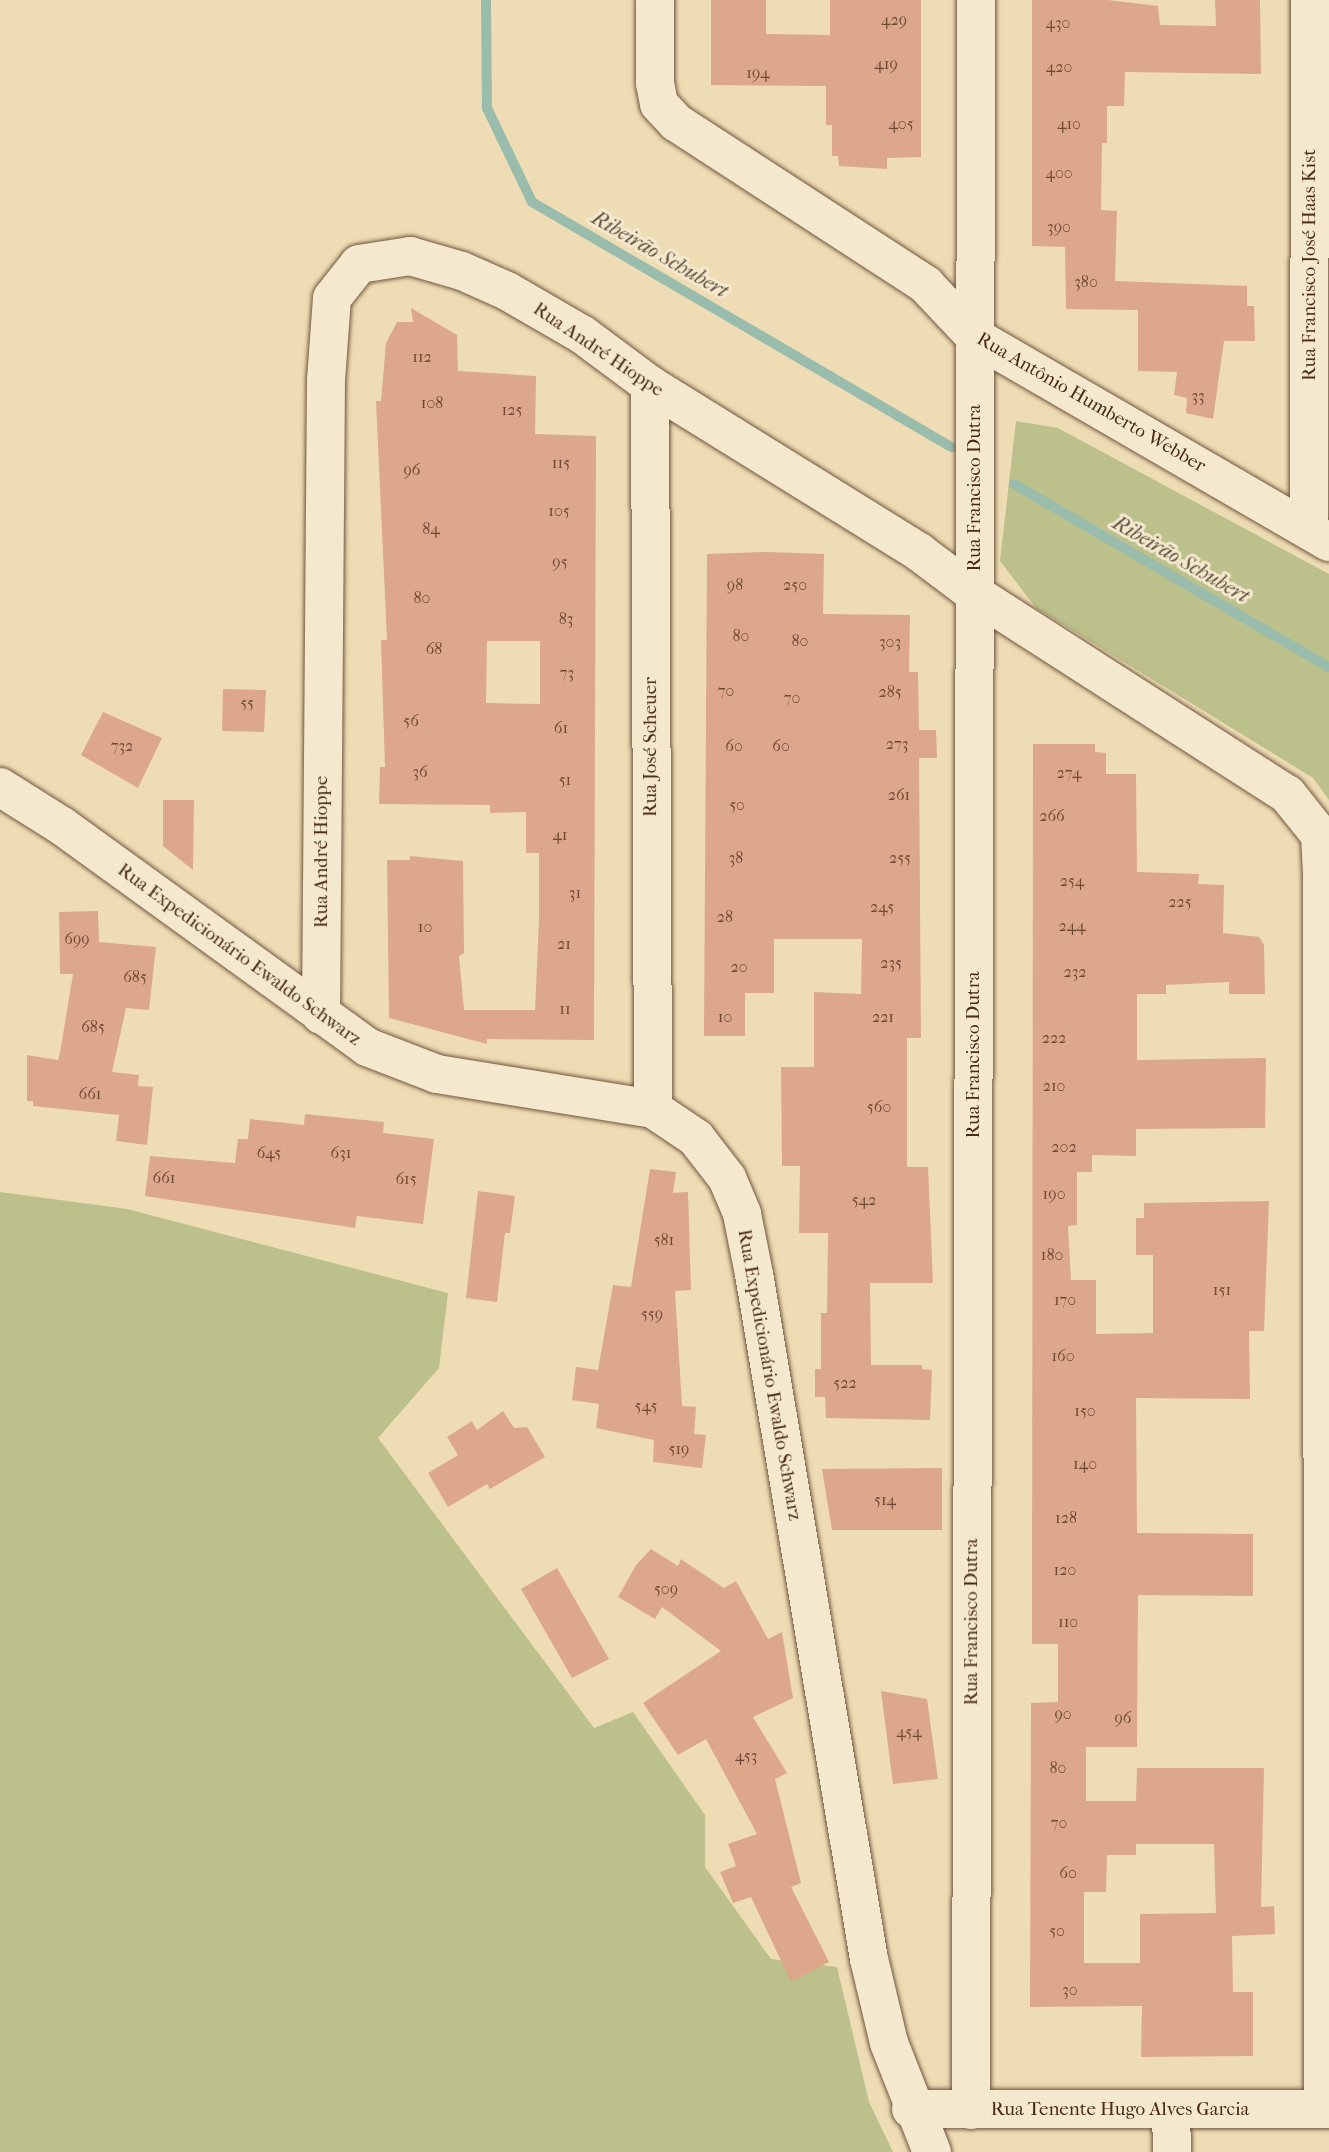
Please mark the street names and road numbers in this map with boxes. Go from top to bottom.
street label: Rua Francisco José Haas Kist [1299,149,1321,381]
street label: Rua André Hioppe [528,298,668,402]
street label: Rua Antônio Humberto Webber [973,328,1209,478]
street label: Rua Francisco Dutra [964,404,986,572]
street label: Rua José Scheuer [640,677,662,817]
street label: Rua André Hioppe [311,776,333,928]
street label: Rua Expedicionário Ewaldo Schwarz [113,859,365,1051]
street label: Rua Francisco Dutra [963,971,985,1139]
street label: Rua Expedicionário Ewaldo Schwarz [732,1228,806,1522]
street label: Rua Francisco Dutra [961,1538,983,1706]
street label: Rua Tenente Hugo Alves Garcia [991,2099,1249,2121]

